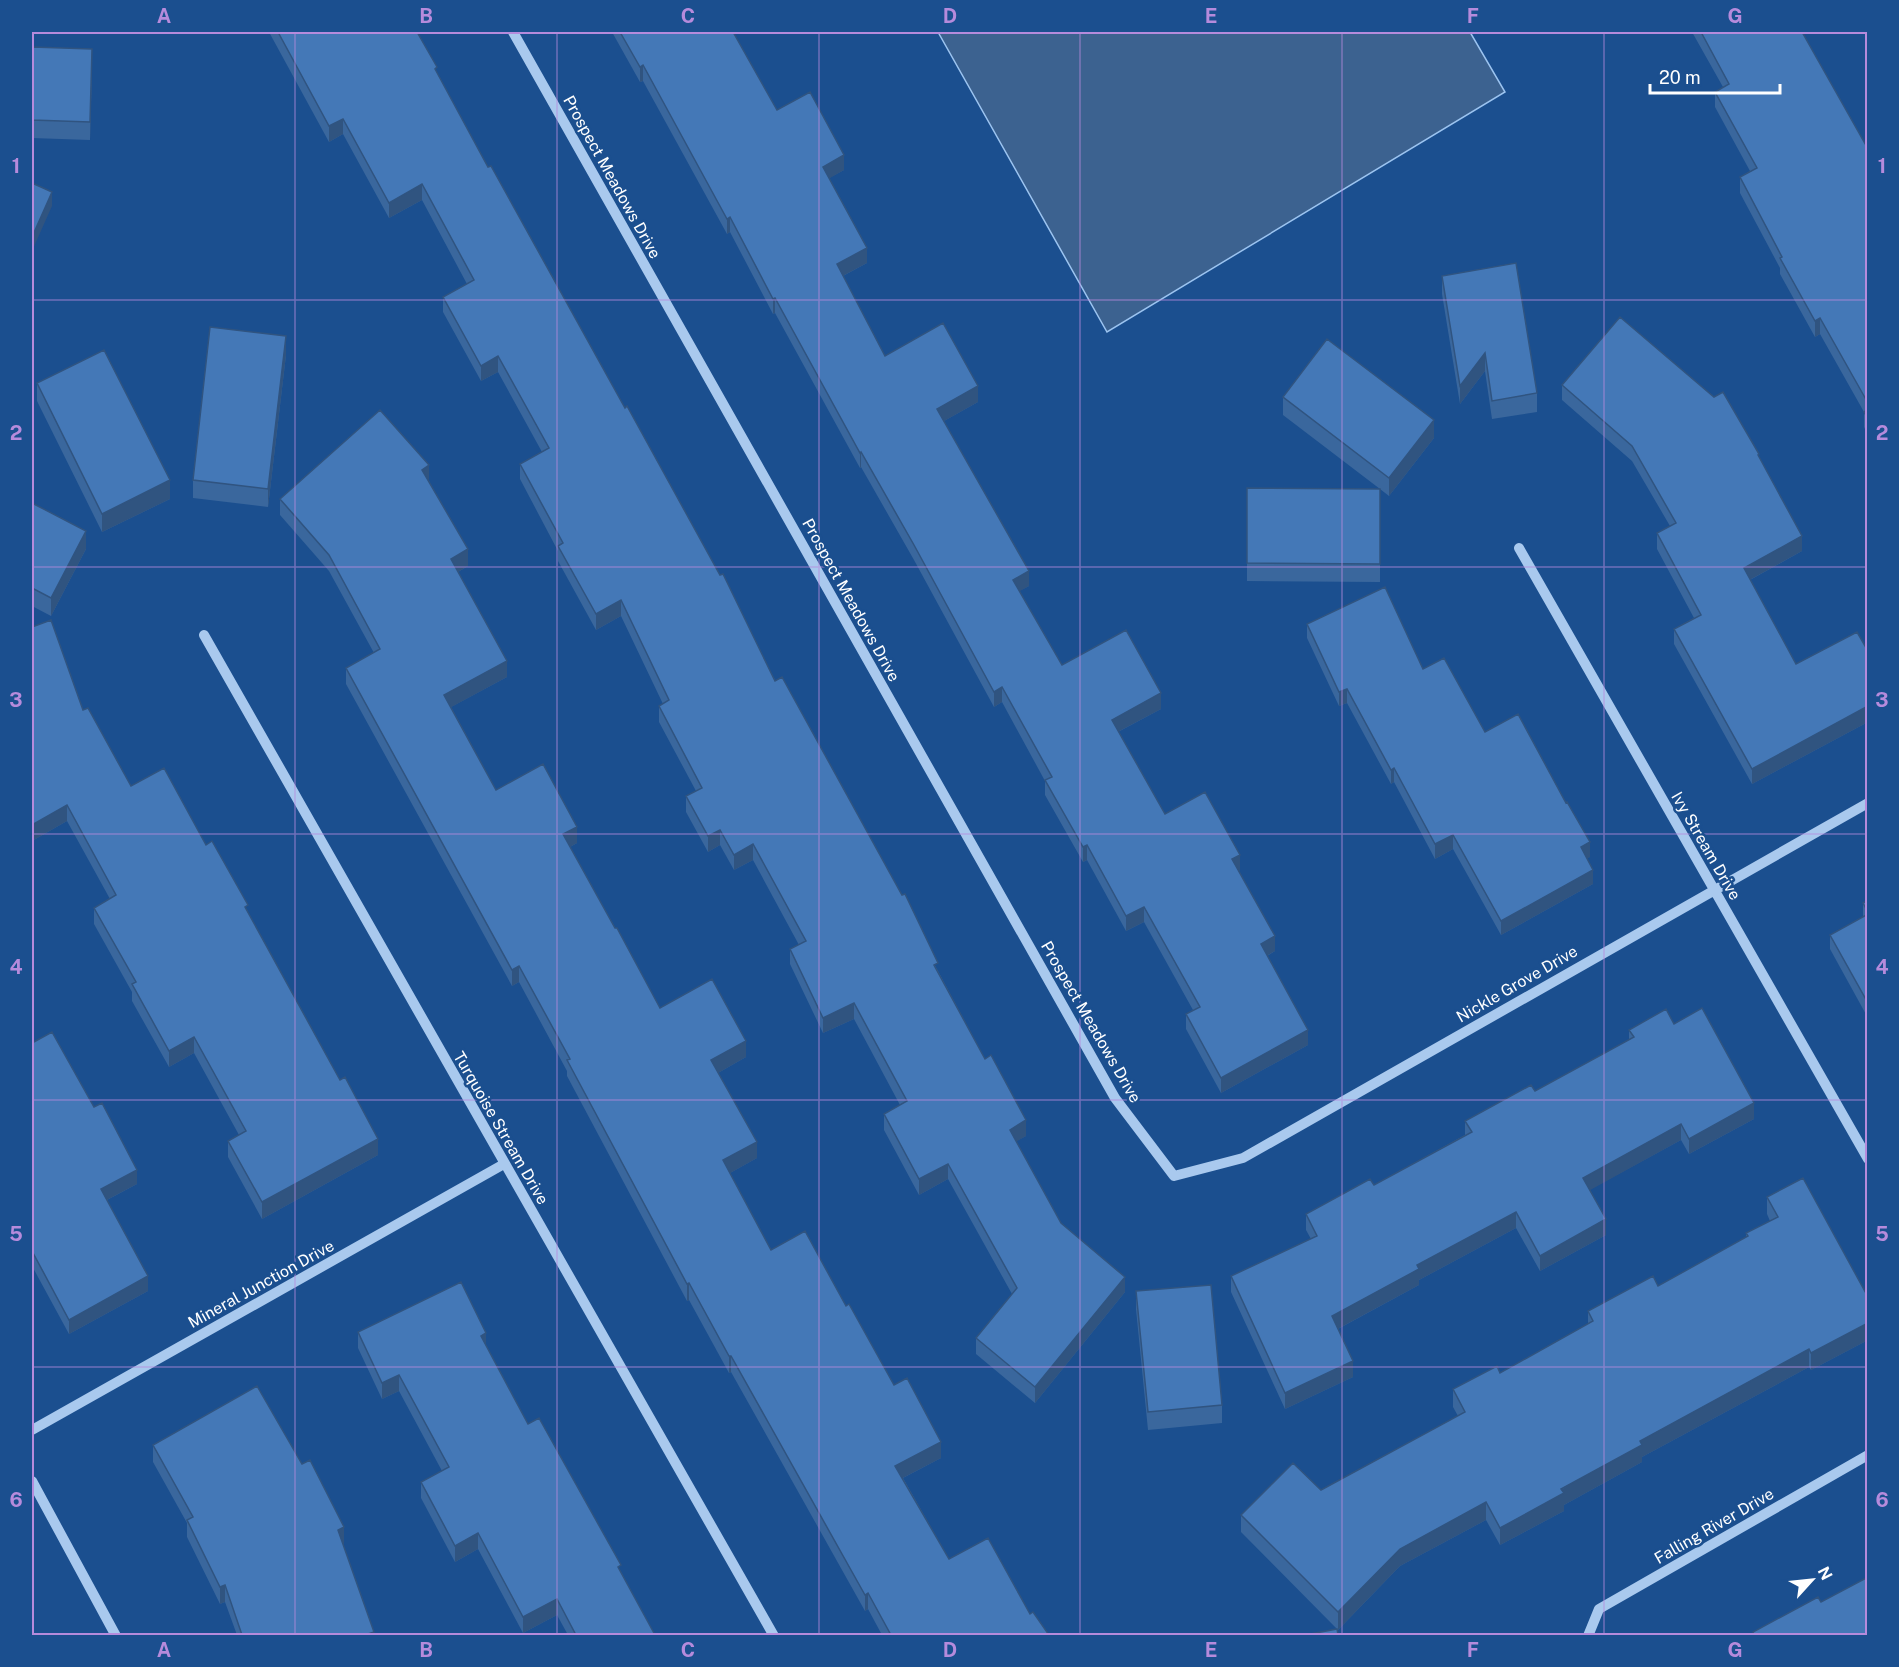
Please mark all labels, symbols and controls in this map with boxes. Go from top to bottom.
text: A [157,4,171,28]
text: B [419,4,433,28]
text: C [681,4,695,28]
text: D [943,4,957,28]
text: E [1205,4,1217,28]
text: F [1467,4,1479,28]
text: G [1727,4,1743,28]
scale bar [1650,57,1780,95]
text: 20 m [1659,67,1701,88]
street label: Prospect Meadows Drive [559,92,665,262]
text: 1 [12,154,20,178]
text: 1 [1878,154,1886,178]
text: 2 [10,421,22,445]
text: 2 [1876,421,1888,445]
street label: Prospect Meadows Drive [798,515,904,685]
text: 3 [9,688,23,712]
text: 3 [1875,688,1889,712]
street label: Ivy Stream Drive [1667,789,1745,903]
street label: Prospect Meadows Drive [1037,938,1145,1106]
street label: Nickle Grove Drive [1453,942,1581,1026]
text: 4 [9,955,23,979]
text: 4 [1875,955,1889,979]
street label: Turquoise Stream Drive [449,1048,553,1208]
text: 5 [9,1222,23,1246]
text: 5 [1875,1222,1889,1246]
street label: Mineral Junction Drive [185,1236,337,1332]
street label: Falling River Drive [1651,1484,1777,1568]
text: 6 [9,1488,23,1512]
text: 6 [1875,1488,1889,1512]
north arrow [1782,1550,1842,1610]
text: N [1814,1564,1836,1583]
text: A [157,1638,171,1662]
text: B [419,1638,433,1662]
text: C [681,1638,695,1662]
text: D [943,1638,957,1662]
text: E [1205,1638,1217,1662]
text: F [1467,1638,1479,1662]
text: G [1727,1638,1743,1662]

